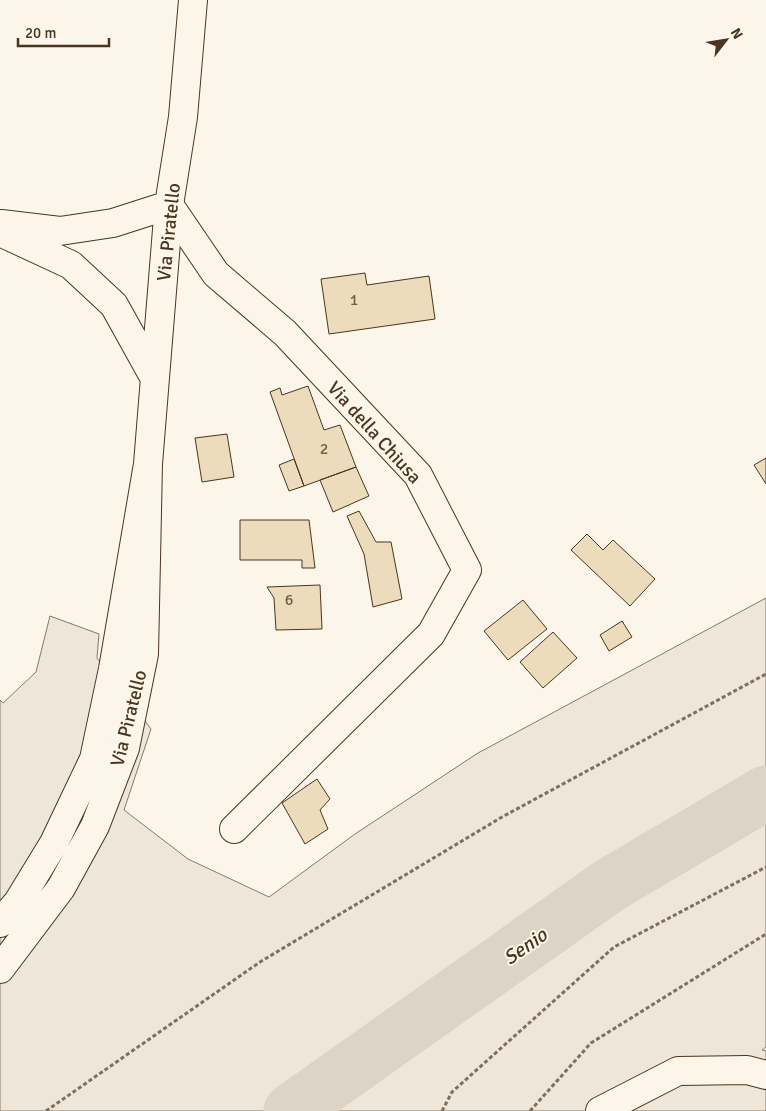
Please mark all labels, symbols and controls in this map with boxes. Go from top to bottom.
scale bar [18,15,109,47]
north arrow [701,15,751,65]
text: 20 m [25,24,56,42]
text: N [727,25,747,42]
street label: Via Piratello [152,182,186,282]
house number: 1 [350,290,358,310]
street label: Via della Chiusa [322,376,427,489]
house number: 2 [320,439,328,459]
house number: 6 [285,590,293,610]
street label: Via Piratello [105,667,153,769]
water label: Senio [499,922,553,970]

